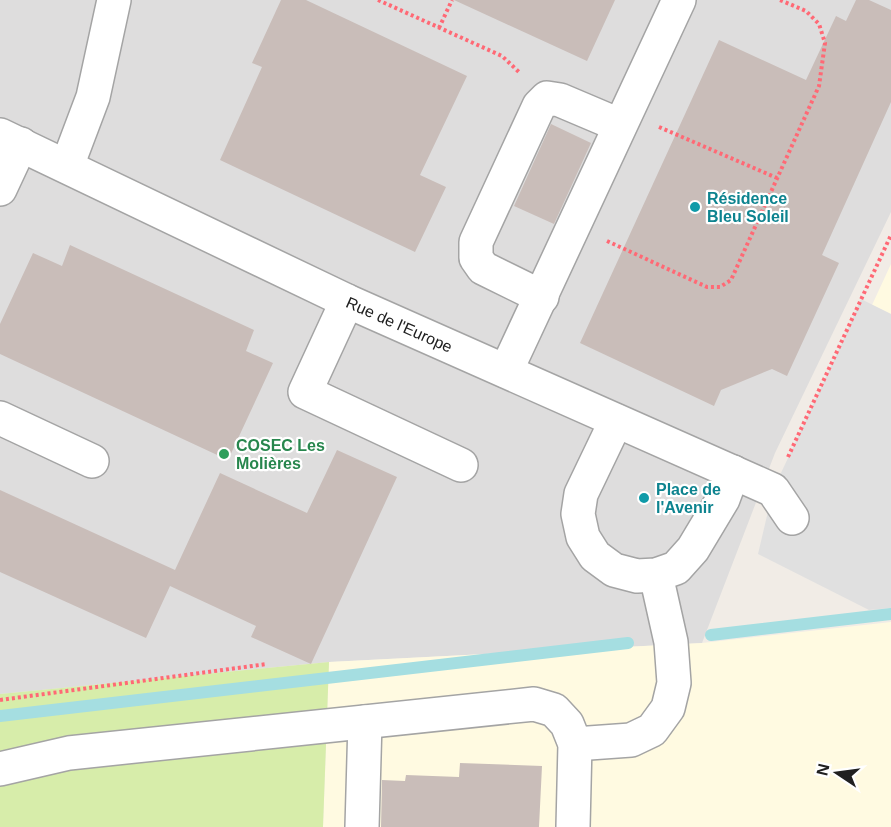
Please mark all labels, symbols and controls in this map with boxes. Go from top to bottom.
place label: Résidence Bleu Soleil [707,190,789,225]
marker: Résidence Bleu Soleil [688,200,702,214]
street label: Rue de l'Europe [344,293,455,355]
place label: COSEC Les Molières [236,437,325,472]
marker: COSEC Les Molières [217,447,231,461]
place label: Place de l'Avenir [656,481,721,516]
marker: Place de l'Avenir [637,491,651,505]
north arrow [807,743,867,803]
text: N [813,762,832,777]

